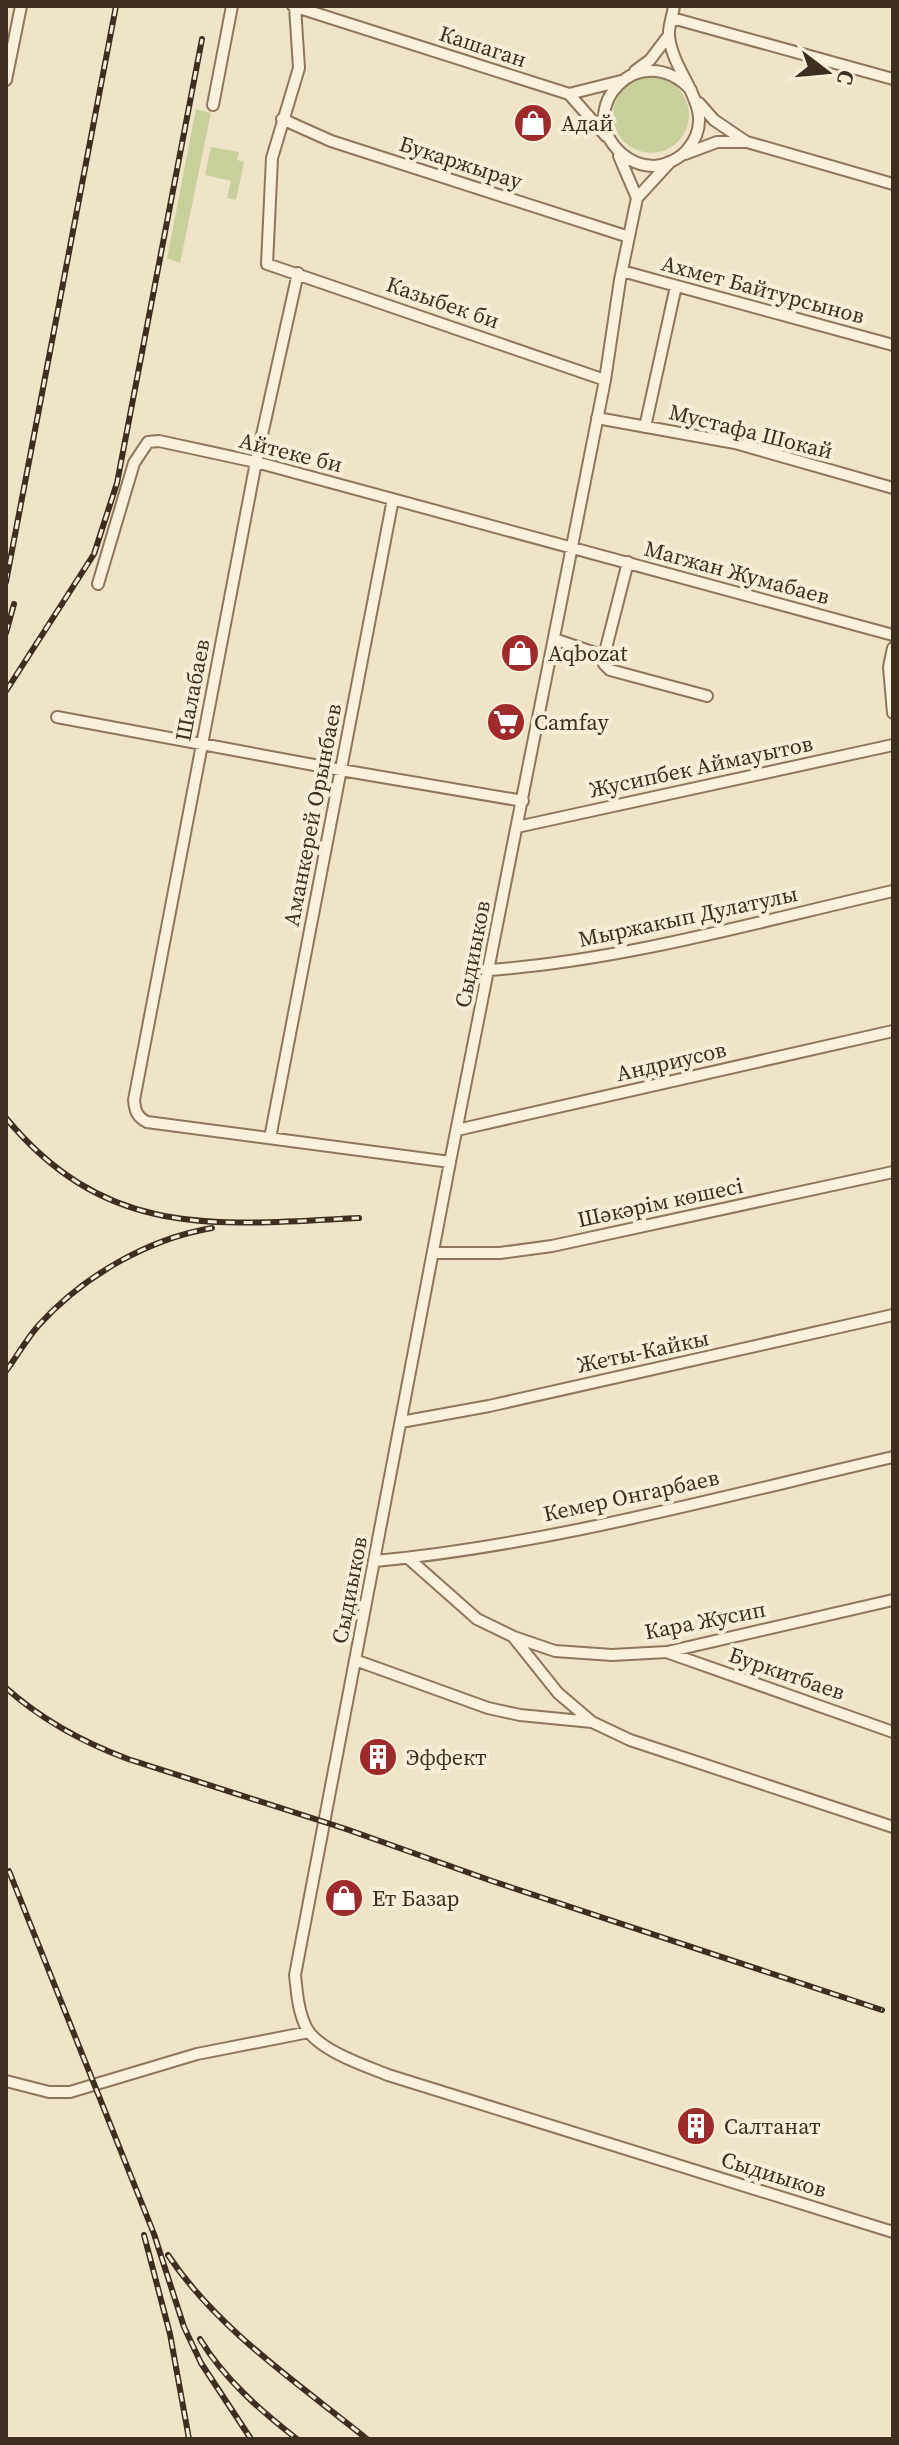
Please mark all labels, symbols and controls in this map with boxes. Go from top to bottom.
street label: Кашаган [435,18,531,74]
north arrow [787,32,867,112]
text: С [830,67,863,89]
shop icon: Адай [512,102,554,144]
place label: Адай [561,108,613,138]
street label: Букаржырау [396,128,527,196]
street label: Ахмет Байтурсынов [658,247,868,331]
street label: Казыбек би [382,269,504,335]
street label: Мустафа Шокай [666,396,836,466]
street label: Айтеке би [236,425,346,479]
street label: Магжан Жумабаев [641,533,833,611]
shop icon: Aqbozat [499,632,541,674]
street label: Шалабаев [167,636,217,744]
place label: Aqbozat [548,638,628,668]
street label: Аманкерей Орынбаев [276,701,348,929]
supermarket icon: Camfay [485,701,527,743]
place label: Camfay [534,707,610,737]
street label: Жусипбек Аймауытов [587,728,815,804]
street label: Мыржакып Дулатулы [576,878,800,954]
street label: Сыдиыков [447,898,497,1010]
street label: Андриусов [613,1034,729,1088]
street label: Шәкәрім көшесі [574,1170,746,1234]
street label: Жеты-Кайкы [574,1322,712,1380]
street label: Кемер Онгарбаев [541,1462,721,1528]
street label: Сыдиыков [324,1534,374,1646]
street label: Кара Жусип [642,1594,768,1646]
street label: Буркитбаев [725,1639,849,1707]
building icon: Эффект [357,1736,399,1778]
place label: Эффект [406,1742,487,1772]
shop icon: Ет Базар [323,1877,365,1919]
place label: Ет Базар [372,1883,459,1913]
building icon: Салтанат [675,2105,717,2147]
place label: Салтанат [724,2111,821,2141]
street label: Сыдиыков [718,2144,830,2204]

